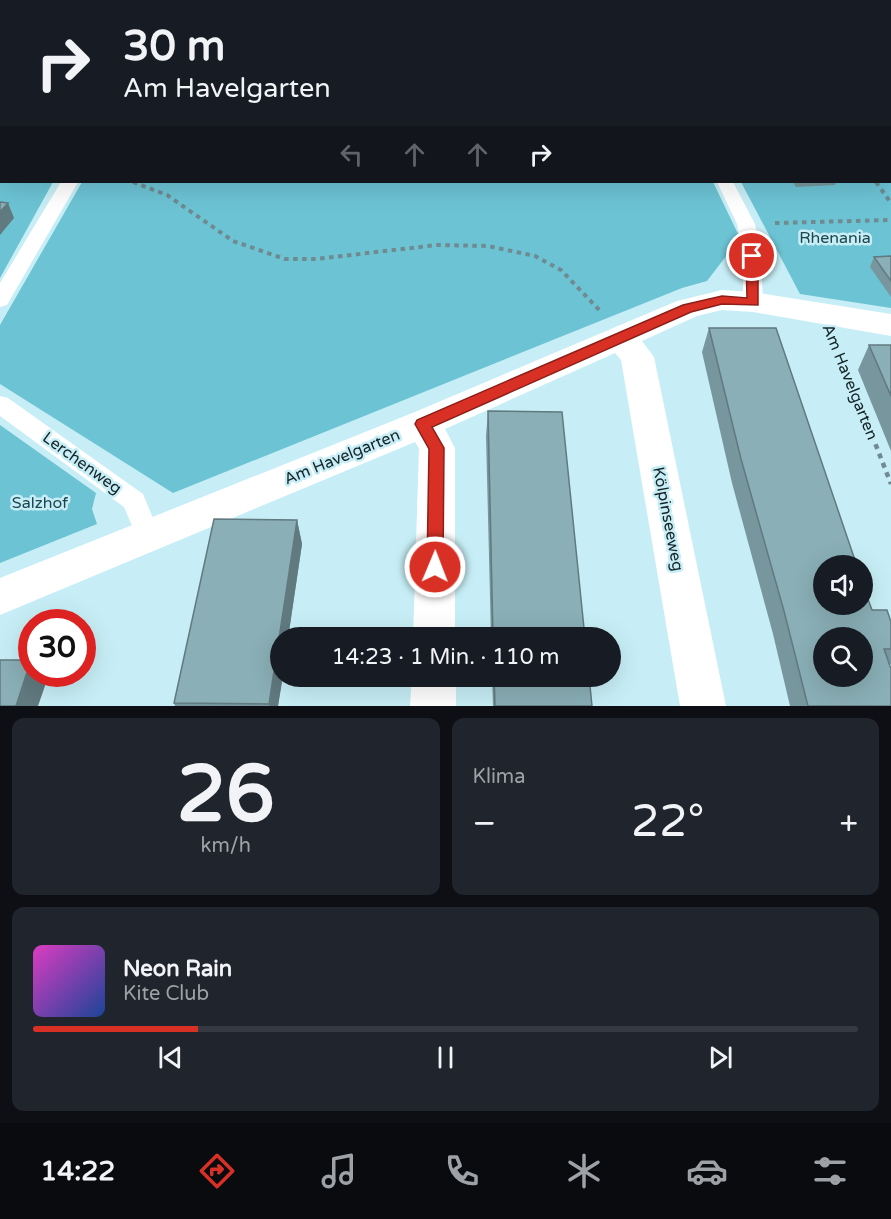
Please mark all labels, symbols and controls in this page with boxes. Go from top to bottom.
text: 30 m [123,21,225,72]
icon: right [24,24,102,102]
text: Am Havelgarten [123,72,331,105]
icon: left [335,138,368,171]
icon: ahead [398,138,431,171]
icon: ahead [461,138,494,171]
icon: right [524,138,557,171]
park label: Rhenania [799,228,871,248]
pin [726,230,777,281]
icon: arrive [735,239,768,272]
street label: Am Havelgarten [818,321,882,443]
street label: Am Havelgarten [281,425,403,489]
street label: Lerchenweg [39,428,125,498]
street label: Kölpinseeweg [648,465,688,573]
park label: Salzhof [12,493,69,513]
position arrow [403,535,467,599]
map controls [813,555,873,687]
button: sound [813,555,873,615]
speed limit sign: 30 [18,609,96,687]
button: search [813,627,873,687]
text: 14:23 · 1 Min. · 110 m [332,644,559,670]
text: 26 [177,748,275,842]
text: Klima [473,765,525,789]
text: 22° [631,795,704,849]
text: − [473,804,496,843]
text: + [839,804,858,843]
text: km/h [201,834,251,858]
text: Neon Rain [123,956,232,982]
text: Kite Club [123,982,209,1006]
icon: previous [154,1041,187,1074]
icon: pause [429,1041,462,1074]
icon: next [704,1041,737,1074]
icon: directions [196,1150,238,1192]
icon: music [318,1150,360,1192]
icon: phone [441,1150,483,1192]
icon: climate [563,1150,605,1192]
icon: car [686,1150,728,1192]
icon: filters [809,1150,851,1192]
text: 14:22 [40,1155,115,1188]

